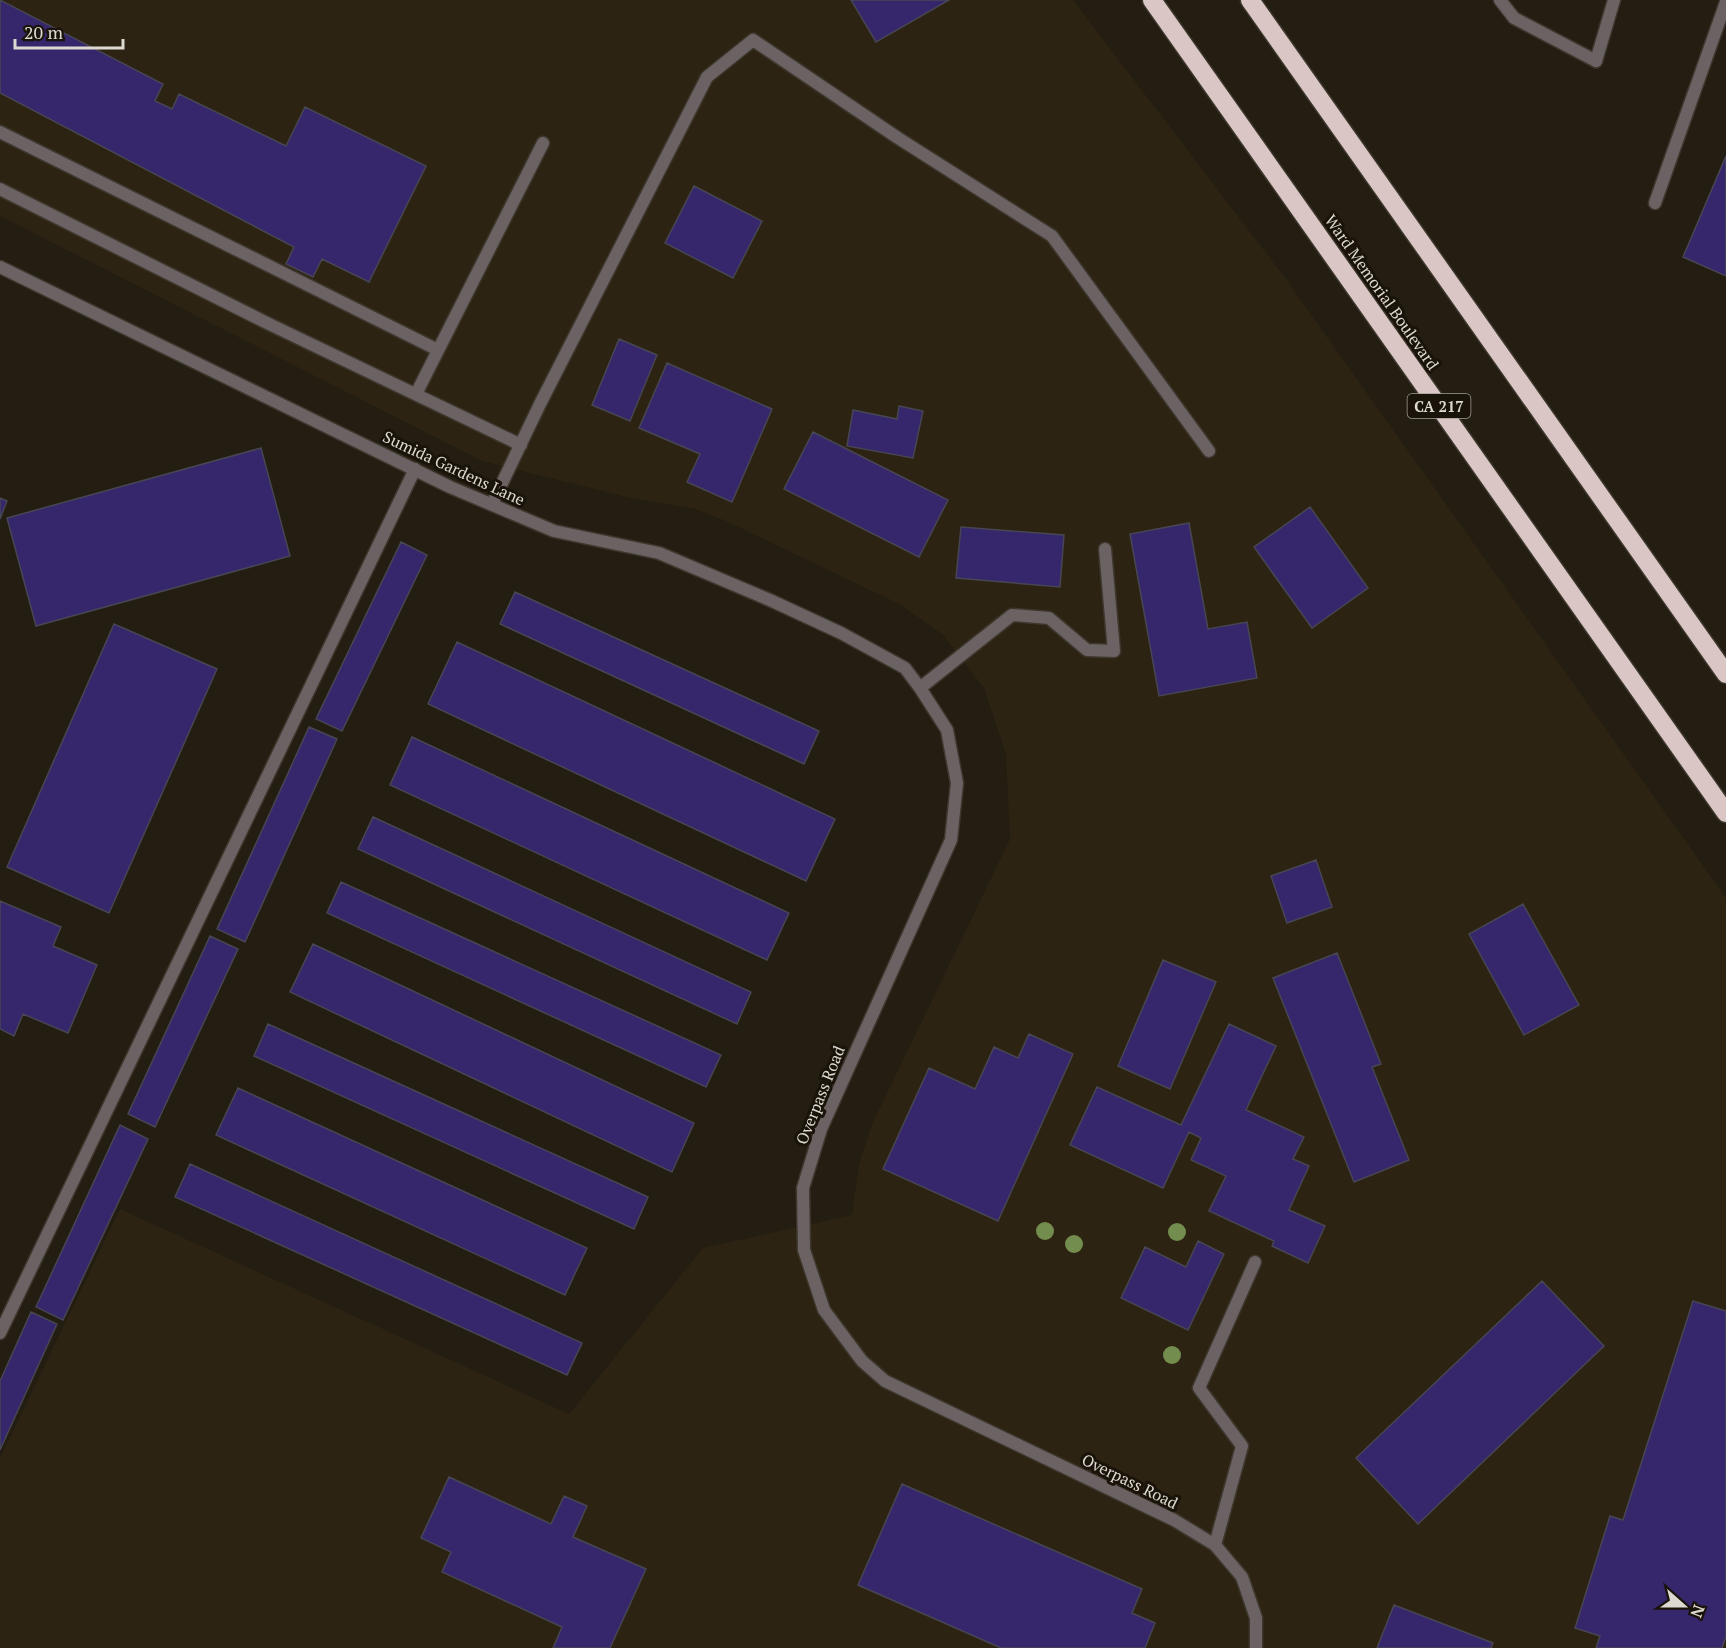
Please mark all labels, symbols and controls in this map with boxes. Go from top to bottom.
scale bar [15,12,123,50]
text: 20 m [24,20,64,44]
street label: Ward Memorial Boulevard [1320,210,1444,374]
road number: CA 217 [1408,394,1470,418]
street label: Sumida Gardens Lane [380,425,528,511]
street label: Overpass Road [790,1042,850,1148]
street label: Overpass Road [1078,1448,1182,1514]
north arrow [1654,1576,1714,1636]
text: N [1686,1602,1710,1621]

